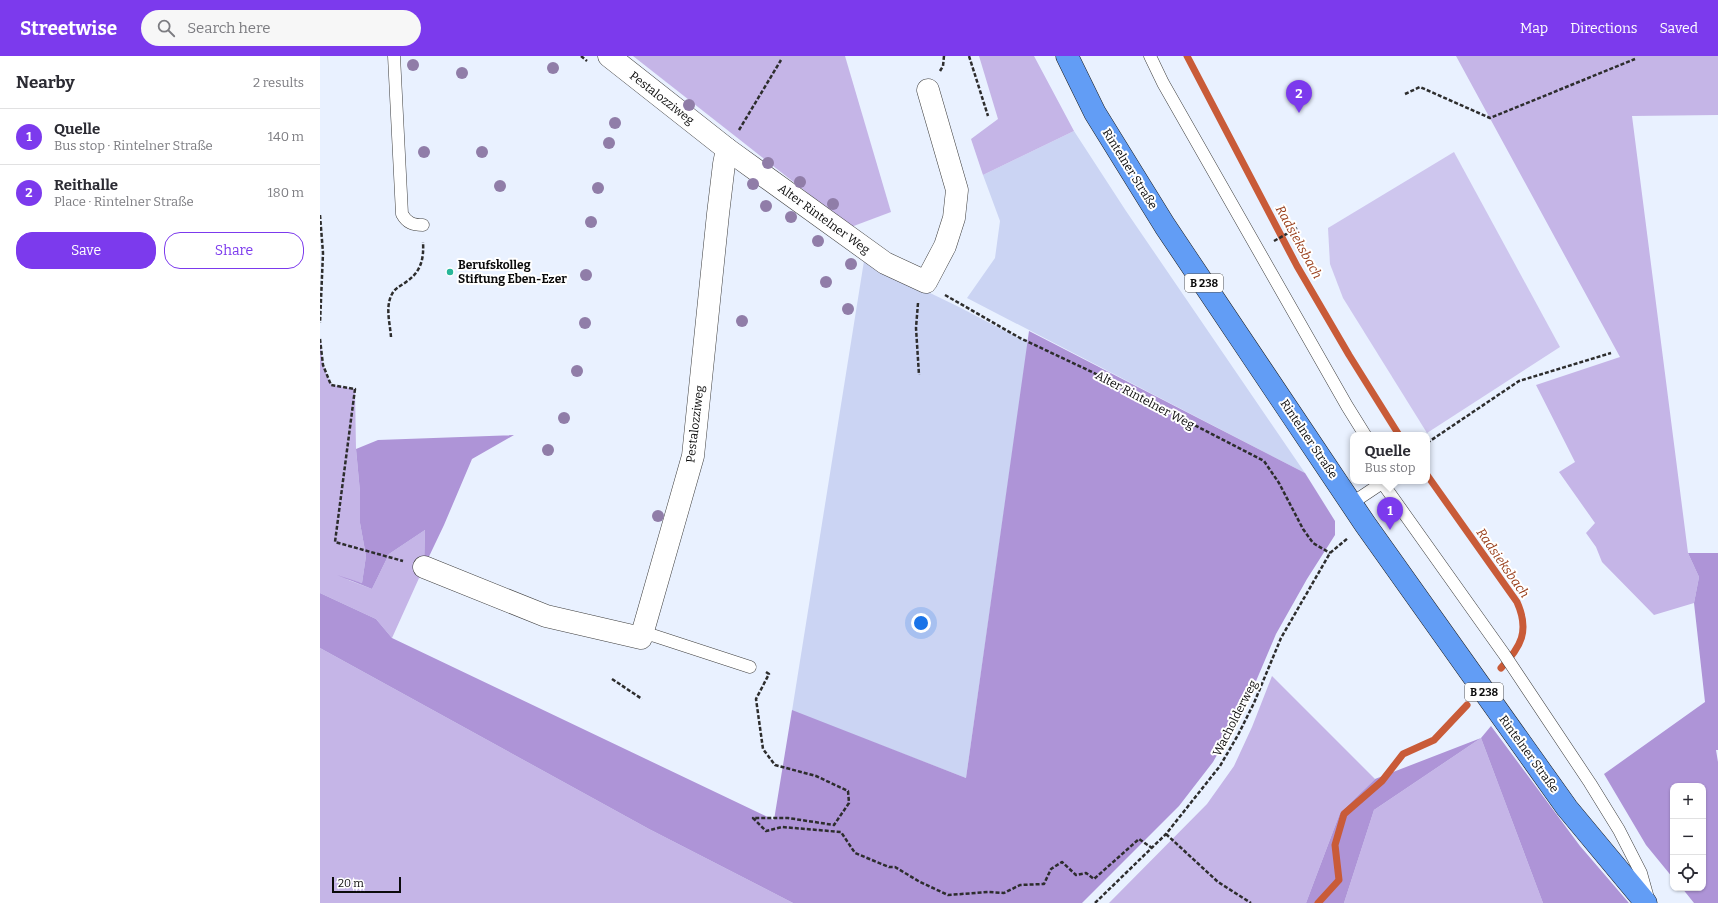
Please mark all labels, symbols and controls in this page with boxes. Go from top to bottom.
search box [141,10,421,46]
text: Streetwise [20,17,117,40]
icon: search [155,17,177,39]
text: Search here [187,19,270,37]
text: Map [1520,20,1548,37]
text: Directions [1570,20,1638,37]
text: Saved [1660,20,1698,37]
street label: Pestalozziweg [627,68,697,128]
text: Nearby [16,72,75,93]
text: 2 results [253,75,304,90]
pin: 2 [1286,80,1312,113]
text: Quelle [54,120,100,138]
street label: Rintelner Straße [1100,126,1160,212]
text: 1 [26,129,32,144]
text: 140 m [268,129,304,144]
text: Bus stop · Rintelner Straße [54,138,213,153]
text: Reithalle [54,176,118,194]
street label: Alter Rintelner Weg [775,181,873,257]
text: 2 [25,185,33,200]
text: 180 m [268,185,304,200]
text: Place · Rintelner Straße [54,194,194,209]
water label: Radsieksbach [1273,203,1325,281]
button: Save [16,232,156,269]
button: Share [164,232,304,269]
place label: Berufskolleg Stiftung Eben-Ezer [458,258,567,286]
marker: Berufskolleg Stiftung Eben-Ezer [445,267,455,277]
road number: B 238 [1185,274,1223,292]
street label: Alter Rintelner Weg [1093,368,1197,432]
street label: Pestalozziweg [683,384,707,464]
street label: Rintelner Straße [1277,397,1341,481]
popup [1350,432,1430,484]
text: Quelle [1364,442,1411,460]
text: Bus stop [1364,460,1416,475]
pin: 1 [1377,497,1403,530]
water label: Radsieksbach [1474,525,1532,601]
your location [911,613,931,633]
street label: Wacholderweg [1210,677,1260,758]
road number: B 238 [1465,683,1503,701]
street label: Rintelner Straße [1496,713,1562,795]
map controls [1670,783,1706,891]
button: + [1670,783,1706,819]
button: − [1670,819,1706,855]
button: locate [1670,855,1706,891]
scale bar [332,875,401,894]
text: 20 m [338,877,364,890]

